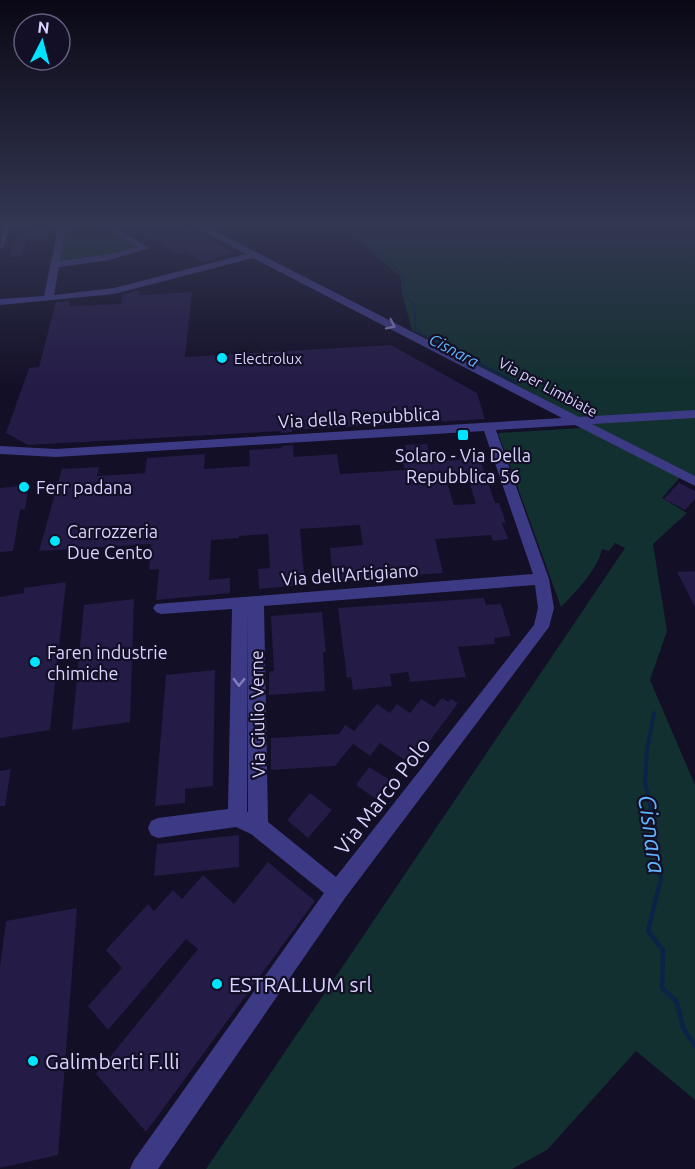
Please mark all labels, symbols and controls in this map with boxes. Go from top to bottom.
north arrow [12,12,72,72]
text: N [37,18,50,37]
one-way arrow [385,318,396,330]
water label: Cisnara [426,330,482,371]
place label: Electrolux [234,350,302,367]
marker: Electrolux [215,351,229,365]
street label: Via per Limbiate [496,354,600,420]
street label: Via della Repubblica [277,403,441,431]
marker: Solaro - Via Della Repubblica 56 [456,428,470,442]
place label: Solaro - Via Della Repubblica 56 [395,445,531,486]
place label: Ferr padana [36,477,132,497]
marker: Ferr padana [17,480,31,494]
place label: Carrozzeria Due Cento [67,521,158,562]
marker: Carrozzeria Due Cento [48,534,62,548]
street label: Via dell'Artigiano [281,559,419,589]
place label: Faren industrie chimiche [47,642,168,683]
street label: Via Giulio Verne [246,650,268,778]
marker: Faren industrie chimiche [28,655,42,669]
one-way arrow [233,677,245,686]
street label: Via Marco Polo [329,733,435,859]
water label: Cisnara [633,793,671,875]
place label: ESTRALLUM srl [229,972,372,996]
marker: ESTRALLUM srl [210,977,224,991]
place label: Galimberti F.lli [45,1049,180,1073]
marker: Galimberti F.lli [26,1054,40,1068]

